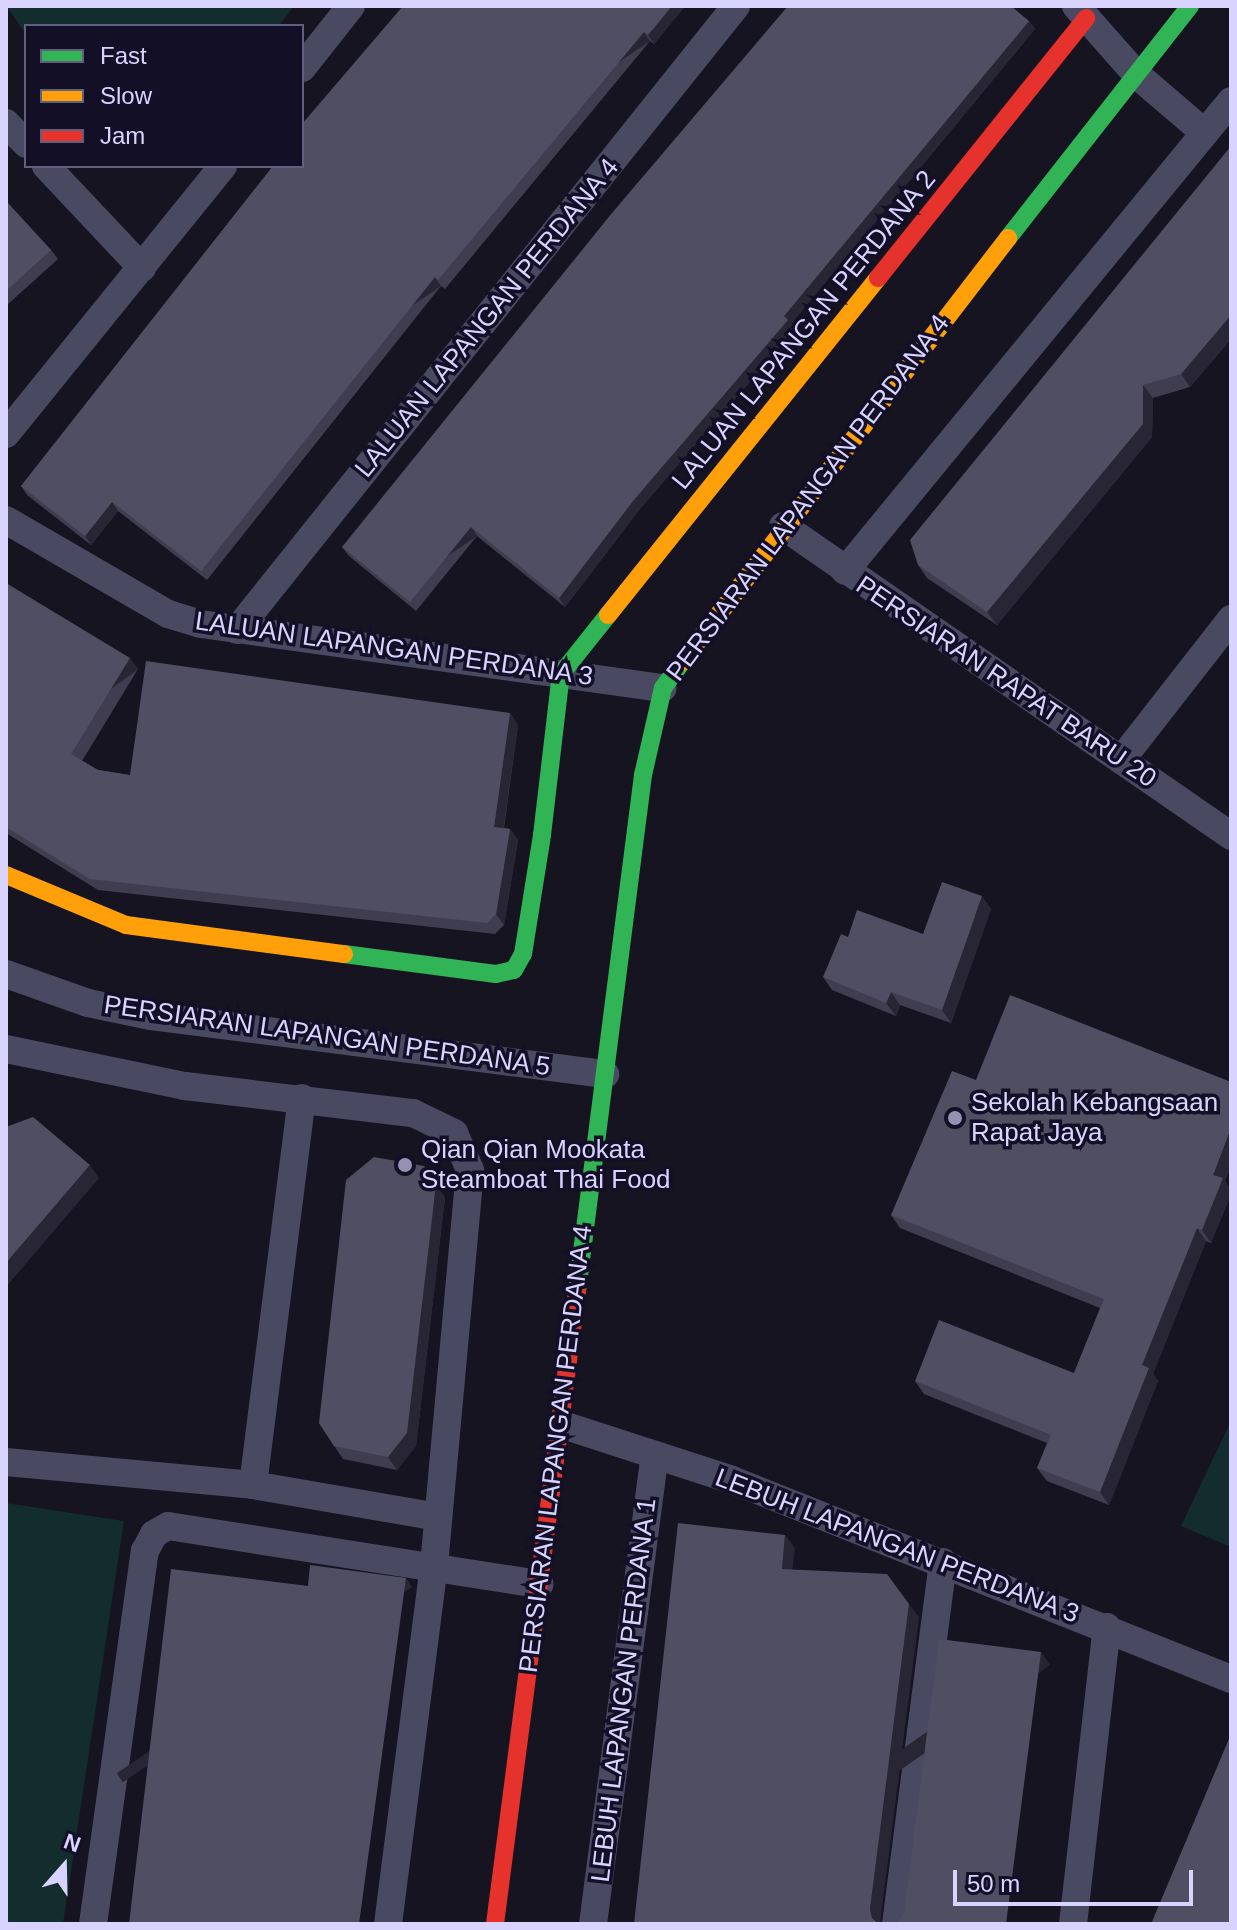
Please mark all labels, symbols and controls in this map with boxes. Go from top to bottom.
legend [24,24,304,168]
text: Fast [100,42,147,69]
text: Slow [100,82,152,109]
text: Jam [100,122,145,149]
street label: LALUAN LAPANGAN PERDANA 4 [348,152,626,484]
street label: LALUAN LAPANGAN PERDANA 2 [665,164,943,496]
street label: PERSIARAN LAPANGAN PERDANA 4 [660,308,956,688]
street label: PERSIARAN RAPAT BARU 20 [850,570,1162,794]
street label: LALUAN LAPANGAN PERDANA 3 [192,606,596,692]
street label: PERSIARAN LAPANGAN PERDANA 5 [101,989,553,1083]
place label: Sekolah Kebangsaan Rapat Jaya [971,1087,1218,1148]
marker: Sekolah Kebangsaan Rapat Jaya [946,1109,964,1127]
place label: Qian Qian Mookata Steamboat Thai Food [421,1134,671,1196]
marker: Qian Qian Mookata Steamboat Thai Food [396,1156,414,1174]
street label: PERSIARAN LAPANGAN PERDANA 4 [513,1223,599,1675]
street label: LEBUH LAPANGAN PERDANA 3 [710,1462,1084,1630]
street label: LEBUH LAPANGAN PERDANA 1 [585,1495,663,1885]
north arrow [24,1826,104,1906]
text: N [61,1829,84,1857]
scale bar [957,1854,1197,1904]
text: 50 m [967,1870,1020,1897]

